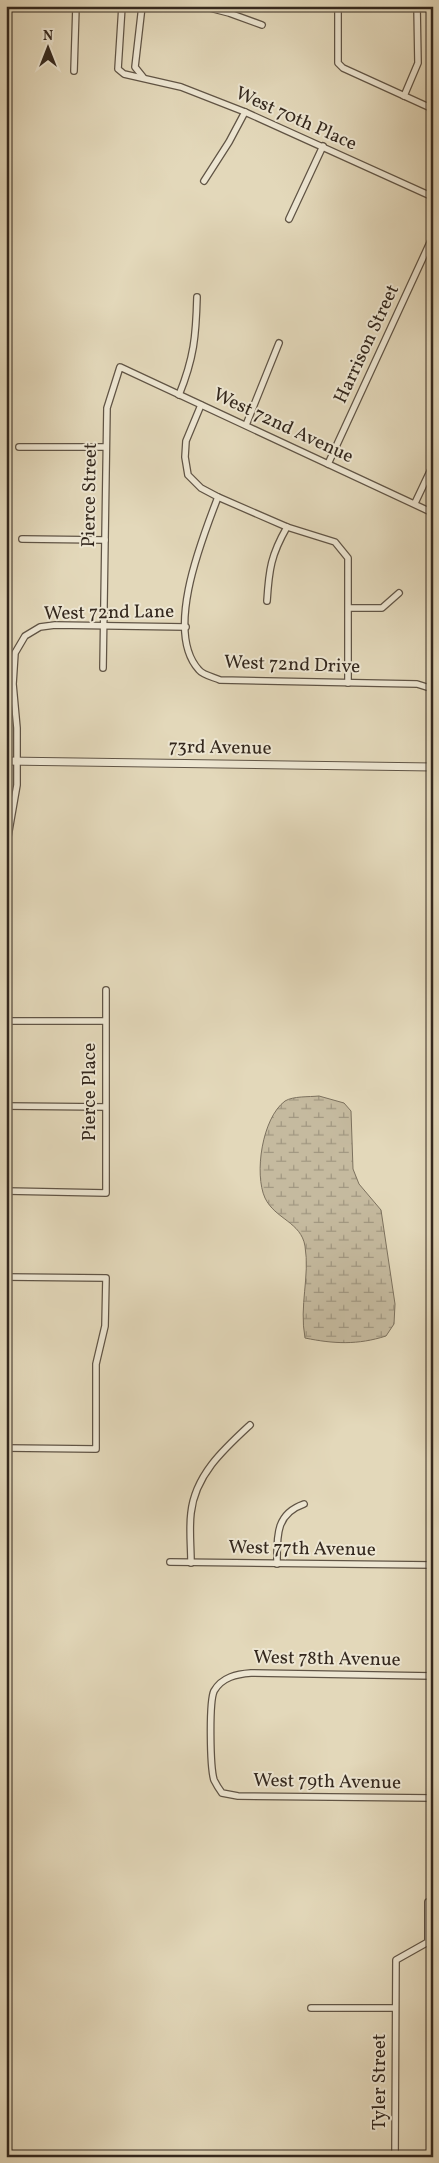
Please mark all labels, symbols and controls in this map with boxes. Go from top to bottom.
north arrow [22,22,72,72]
text: N [43,27,53,46]
street label: West 70th Place [231,81,361,157]
street label: Harrison Street [328,280,406,408]
street label: West 72nd Avenue [209,382,357,470]
street label: Pierce Street [76,442,104,548]
street label: West 72nd Lane [44,599,174,627]
street label: West 72nd Drive [223,650,361,680]
street label: 73rd Avenue [168,734,272,762]
street label: Pierce Place [77,1043,103,1141]
street label: West 77th Avenue [228,1535,376,1563]
street label: West 78th Avenue [253,1645,401,1673]
street label: West 79th Avenue [253,1768,401,1796]
street label: Tyler Street [367,2033,393,2130]

